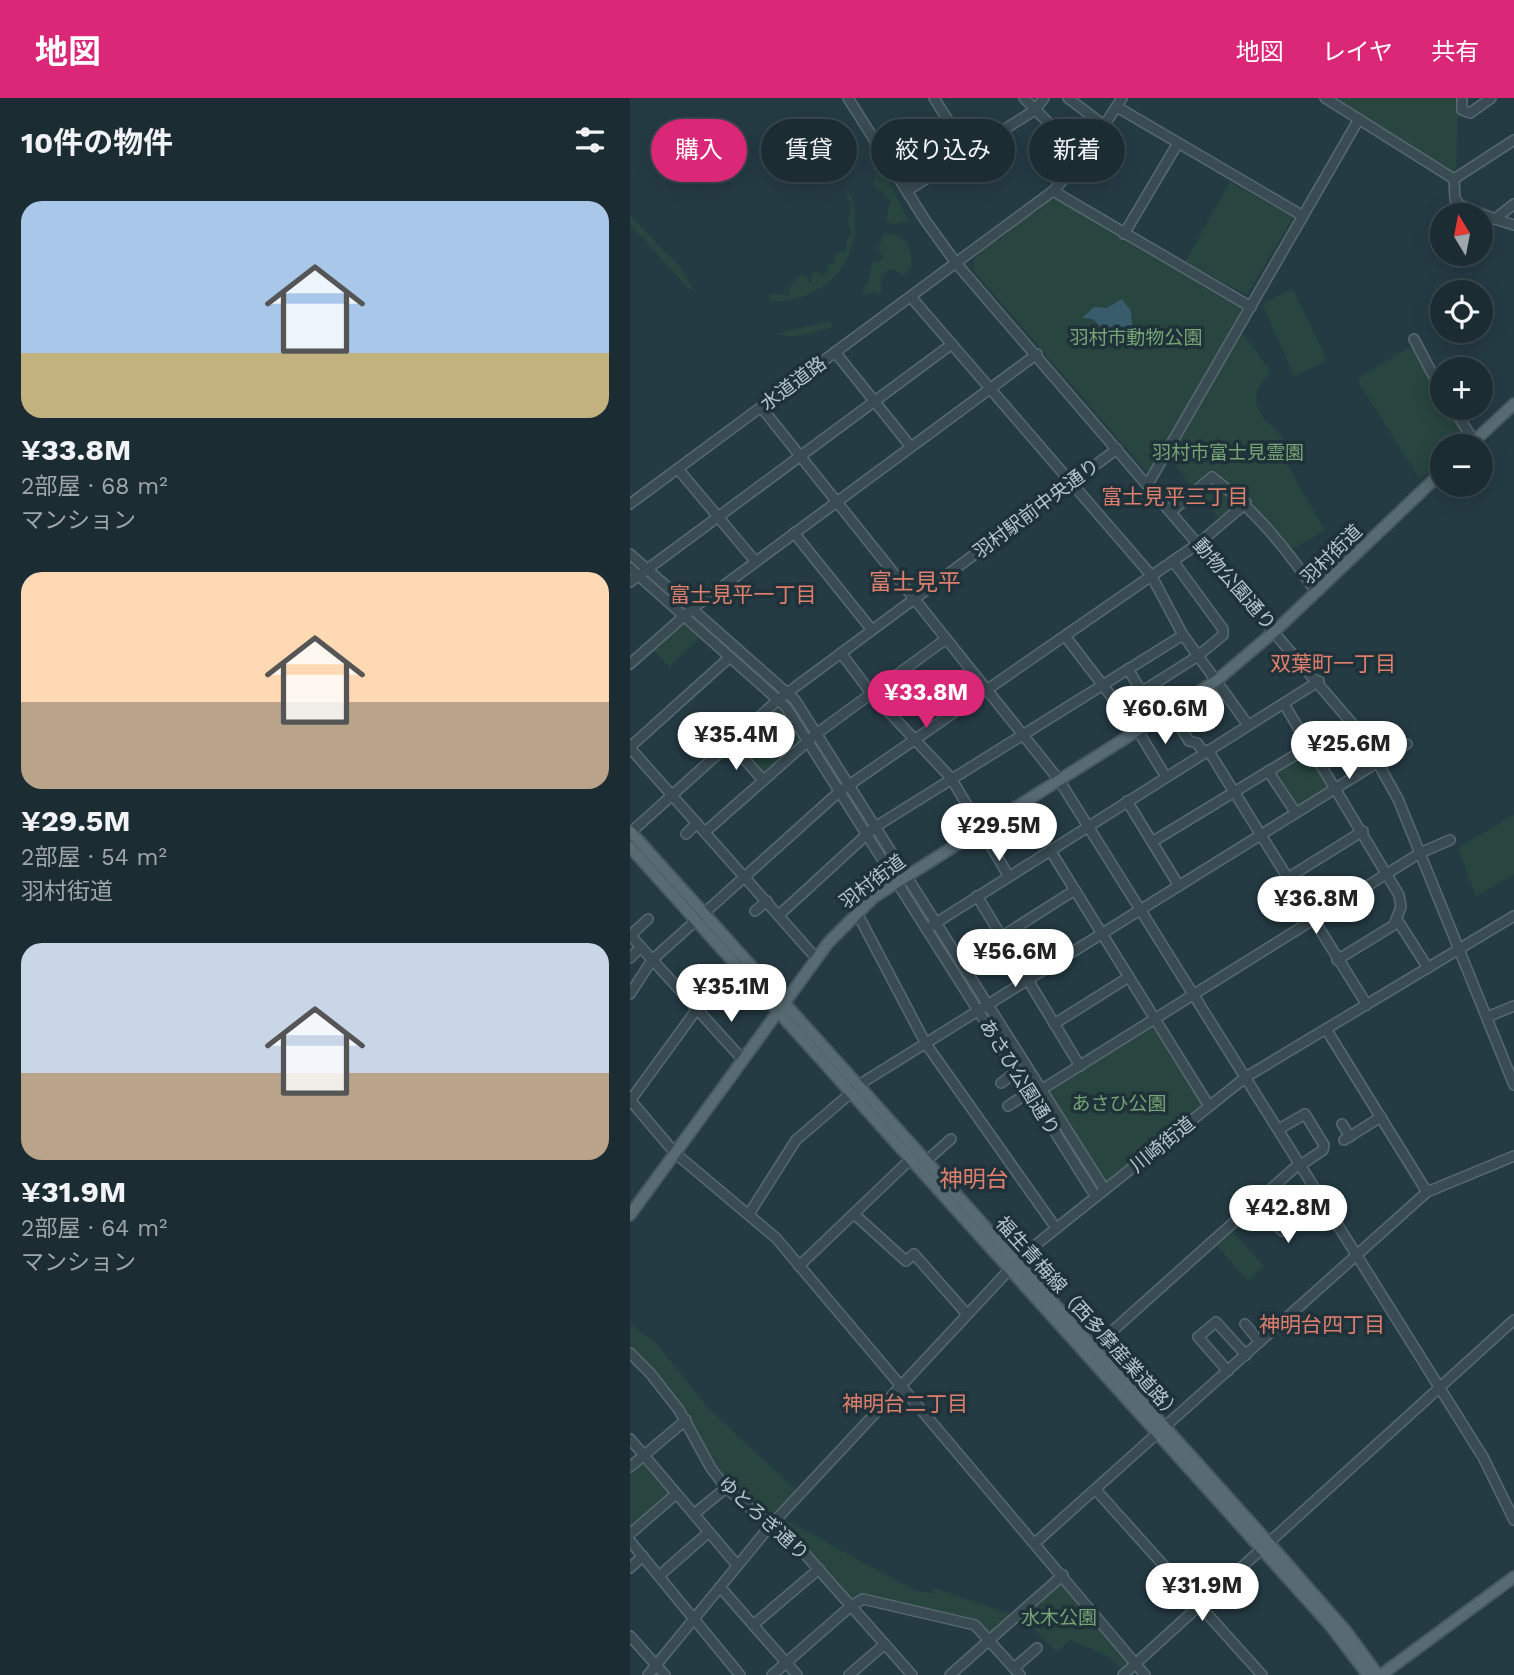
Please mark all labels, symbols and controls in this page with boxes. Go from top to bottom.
text: 地図 [35,32,101,71]
text: 地図 [1236,38,1284,66]
text: レイヤ [1322,38,1393,66]
text: 共有 [1431,38,1479,66]
chip: 購入 [651,119,747,182]
chip: 賃貸 [761,119,857,182]
chip: 絞り込み [871,119,1015,182]
chip: 新着 [1029,119,1125,182]
icon: filters [571,121,609,159]
text: 10件の物件 [21,125,173,160]
north arrow [1430,203,1493,266]
map controls [1430,203,1493,497]
icon: home [252,246,378,372]
button: locate [1430,280,1493,343]
park label: 羽村市動物公園 [1069,326,1203,349]
street label: 水道道路 [756,351,831,415]
button: + [1430,357,1493,420]
text: ¥33.8M [21,432,131,467]
button: − [1430,434,1493,497]
park label: 羽村市富士見霊園 [1152,441,1304,464]
street label: 羽村駅前中央通り [969,453,1104,563]
text: 2部屋 · 68 m² [21,473,168,500]
district label: 富士見平三丁目 [1102,484,1249,509]
text: マンション [21,507,136,534]
street label: 羽村街道 [1296,520,1367,589]
street label: 動物公園通り [1189,534,1281,635]
district label: 富士見平 [869,569,961,596]
district label: 富士見平一丁目 [670,582,817,607]
icon: home [252,617,378,743]
district label: 双葉町一丁目 [1270,651,1396,676]
pin: ¥33.8M [869,670,983,730]
text: ¥33.8M [884,679,968,706]
pin: ¥60.6M [1108,686,1222,746]
text: ¥60.6M [1122,695,1208,722]
pin: ¥35.4M [679,712,793,772]
text: ¥35.4M [694,721,778,748]
pin: ¥25.6M [1292,722,1406,781]
text: ¥25.6M [1307,730,1391,757]
text: ¥29.5M [21,803,131,838]
pin: ¥29.5M [942,804,1056,863]
text: ¥29.5M [957,812,1041,839]
text: 2部屋 · 54 m² [21,844,167,871]
street label: 羽村街道 [835,849,910,913]
pin: ¥36.8M [1259,876,1373,936]
text: 羽村街道 [21,878,113,905]
text: ¥36.8M [1273,885,1359,912]
pin: ¥56.6M [958,930,1072,989]
text: ¥56.6M [973,938,1057,965]
pin: ¥35.1M [674,964,788,1024]
text: ¥35.1M [692,973,770,1000]
icon: home [252,988,378,1114]
street label: あさひ公園通り [975,1015,1065,1140]
park label: あさひ公園 [1071,1092,1167,1115]
street label: 川崎街道 [1126,1112,1199,1177]
district label: 神明台 [940,1166,1009,1193]
text: ¥31.9M [21,1174,126,1209]
pin: ¥42.8M [1231,1186,1345,1245]
text: ¥42.8M [1245,1194,1331,1221]
street label: 福生青梅線（西多摩産業道路） [991,1212,1186,1425]
text: 2部屋 · 64 m² [21,1215,168,1242]
text: マンション [21,1249,136,1276]
district label: 神明台四丁目 [1259,1312,1385,1337]
district label: 神明台二丁目 [842,1391,968,1416]
street label: ゆとろぎ通り [714,1472,814,1565]
pin: ¥31.9M [1145,1564,1259,1623]
text: ¥31.9M [1162,1572,1242,1599]
park label: 水木公園 [1021,1606,1097,1629]

